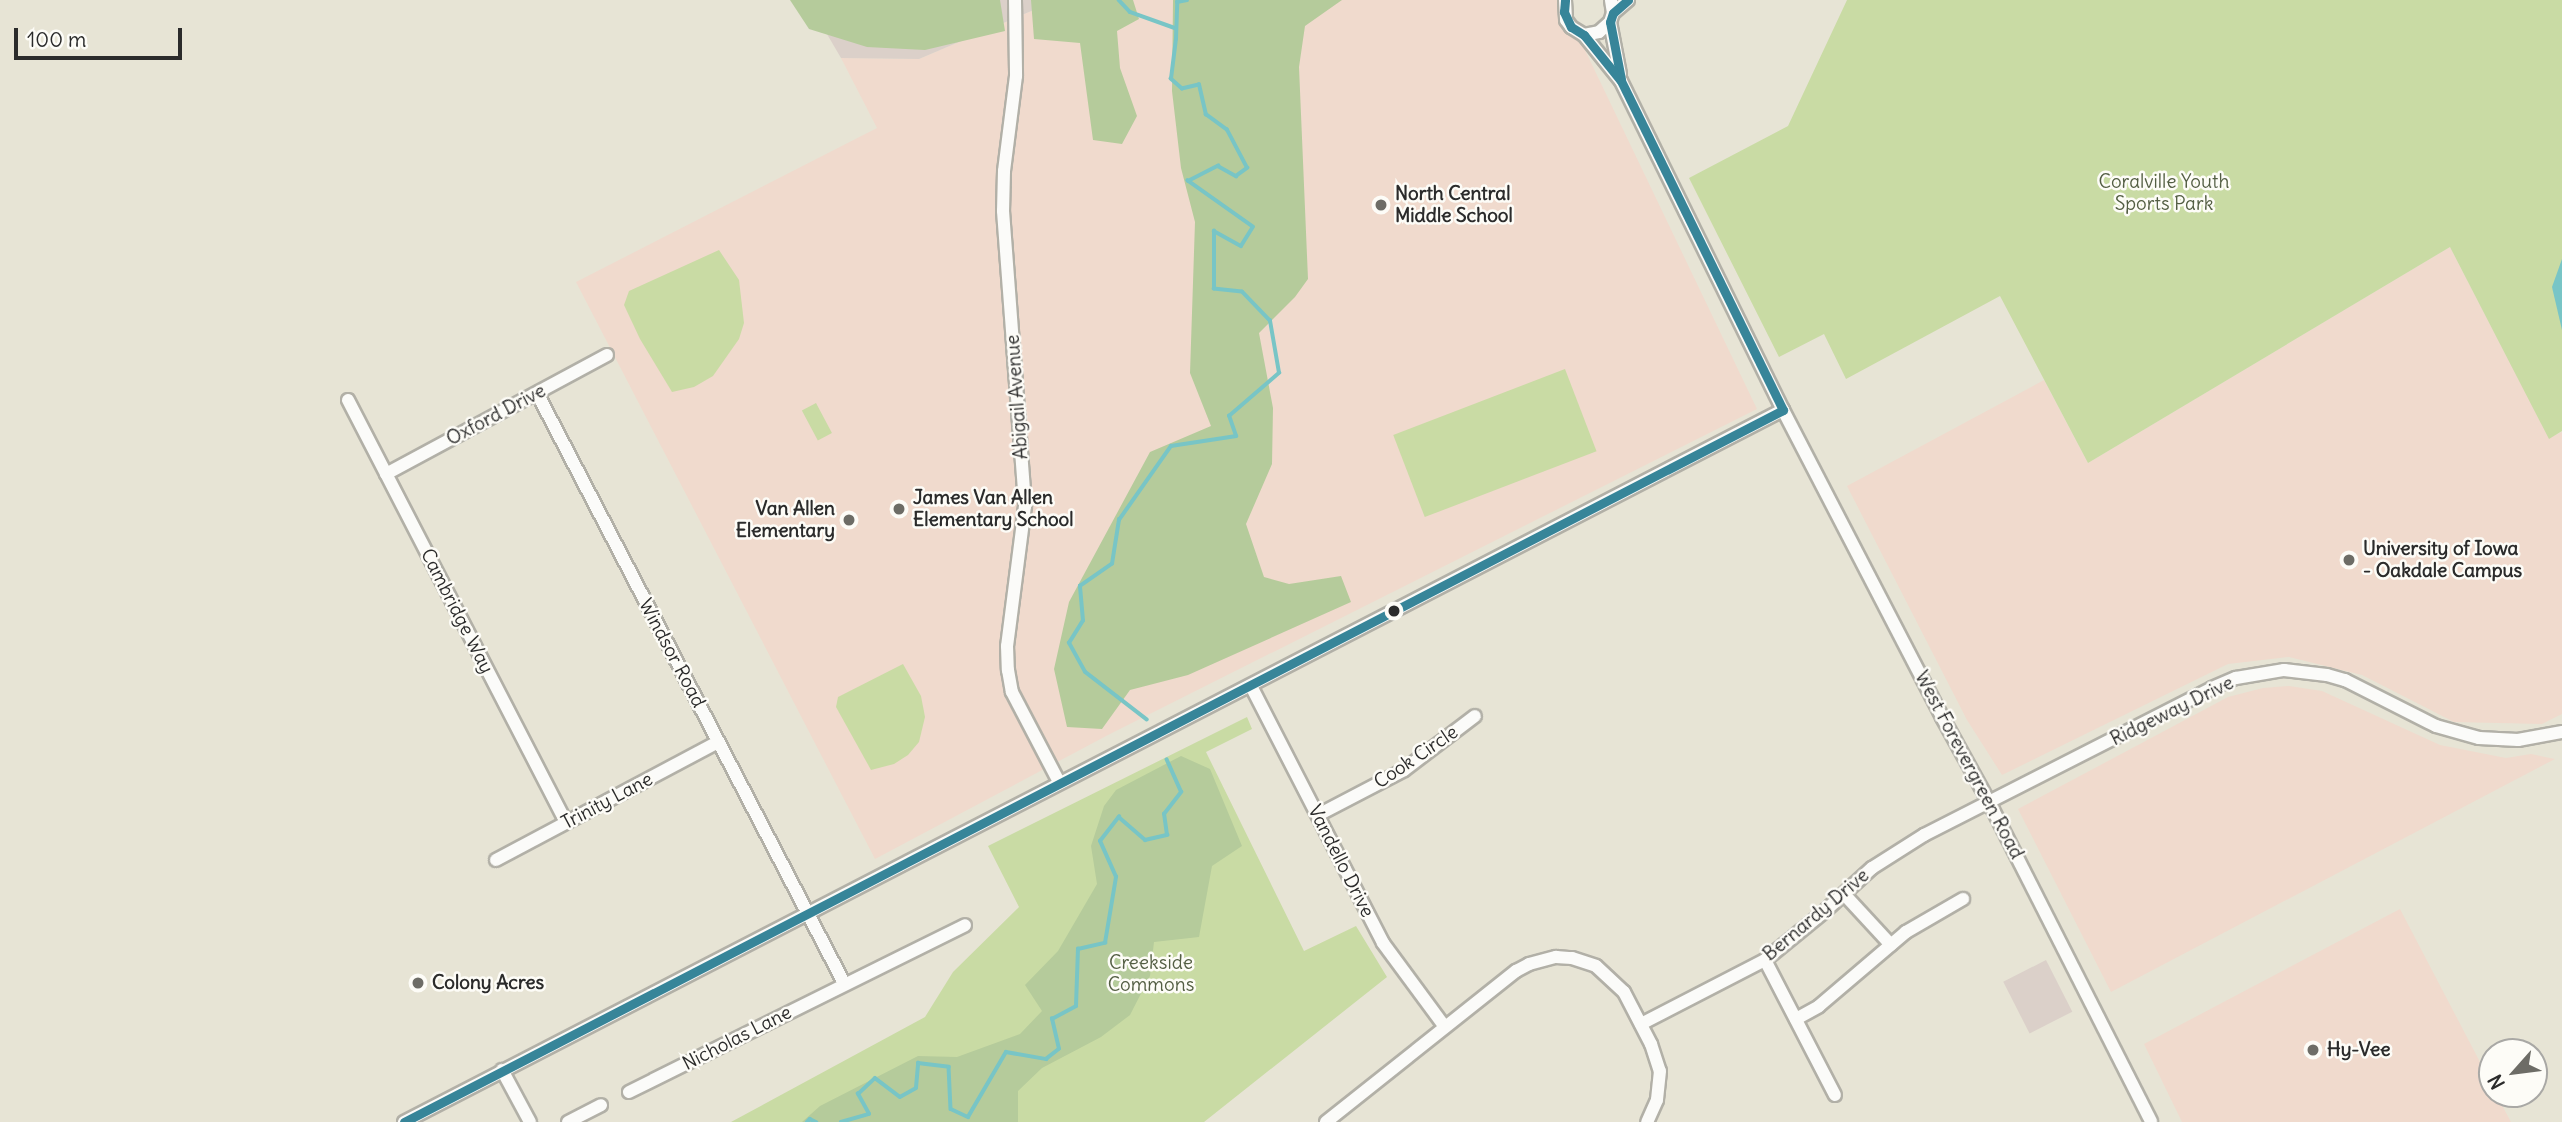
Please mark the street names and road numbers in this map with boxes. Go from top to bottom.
street label: Abigail Avenue [1001,334,1033,460]
street label: Oxford Drive [443,379,549,451]
street label: Cambridge Way [416,545,498,677]
street label: Windsor Road [634,595,710,711]
street label: West Forevergreen Road [1910,667,2028,863]
street label: Ridgeway Drive [2107,671,2237,751]
street label: Cook Circle [1370,721,1462,793]
street label: Trinity Lane [558,767,656,835]
street label: Vandello Drive [1303,801,1379,921]
street label: Bernardy Drive [1758,864,1874,966]
street label: Nicholas Lane [679,1001,795,1075]

